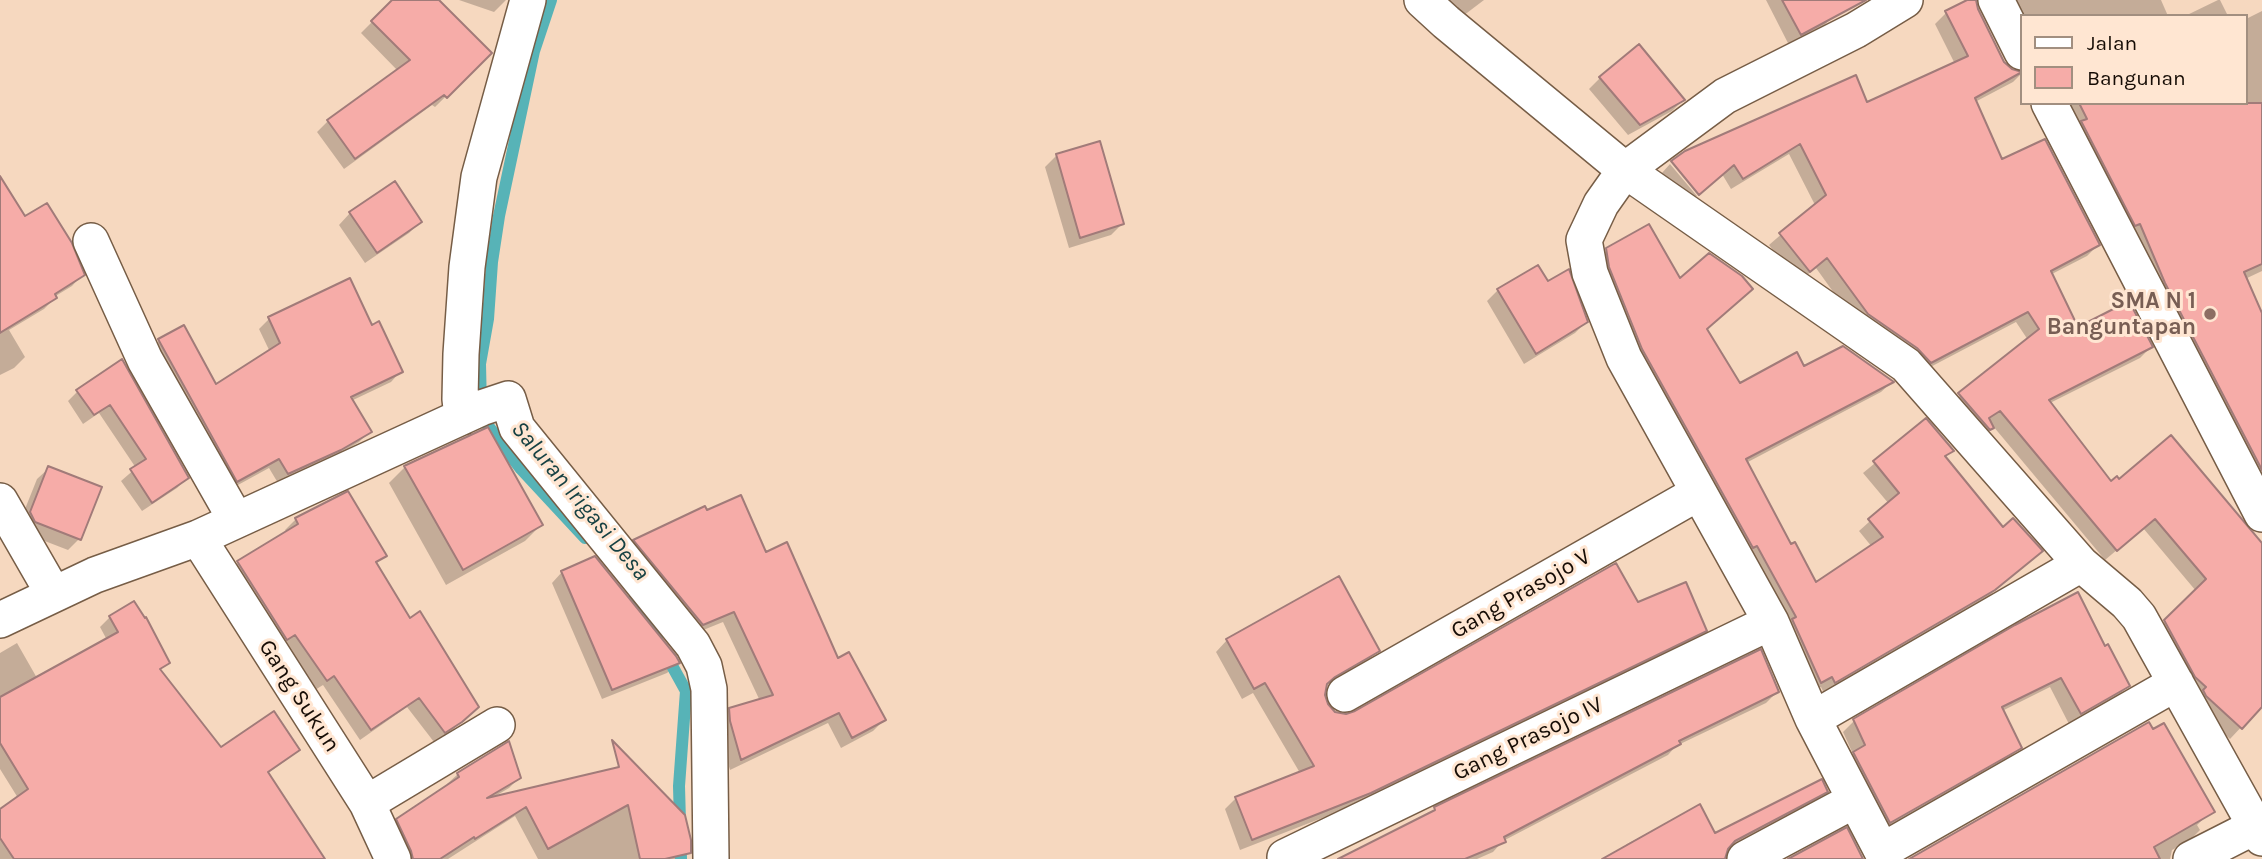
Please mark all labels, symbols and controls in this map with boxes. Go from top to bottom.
legend [2021,14,2248,105]
text: Jalan [2087,31,2137,55]
text: Bangunan [2087,66,2186,90]
place label: SMA N 1 Banguntapan [2047,287,2196,341]
marker: SMA N 1 Banguntapan [2202,306,2218,322]
water label: Saluran Irigasi Desa [505,415,655,587]
street label: Gang Prasojo V [1446,543,1596,645]
street label: Gang Sukun [252,635,346,757]
street label: Gang Prasojo IV [1449,691,1607,787]

